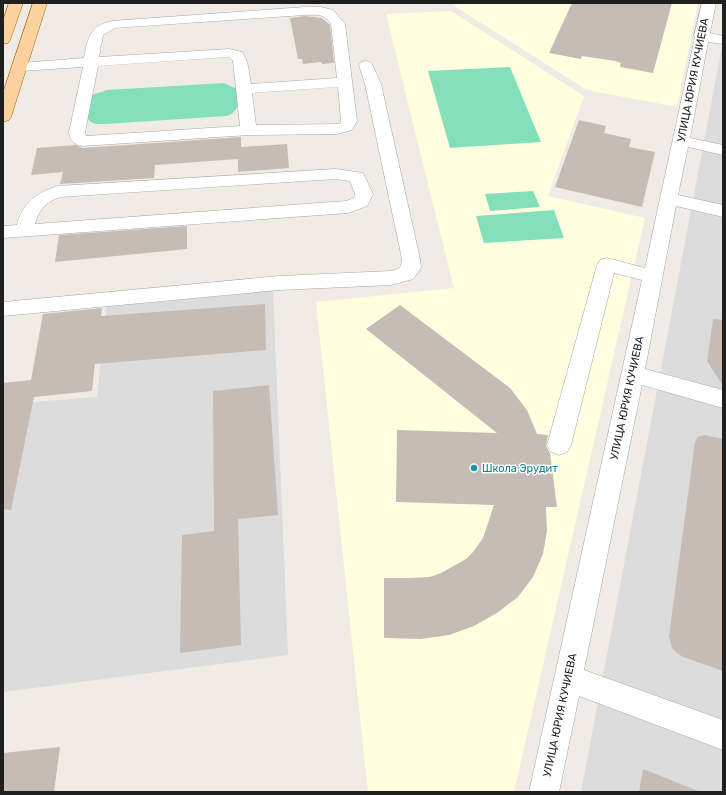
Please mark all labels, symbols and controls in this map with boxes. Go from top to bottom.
street label: УЛИЦА ЮРИЯ КУЧИЕВА [675,16,712,143]
street label: УЛИЦА ЮРИЯ КУЧИЕВА [608,334,647,461]
place label: Школа Эрудит [482,462,558,475]
marker: Школа Эрудит [469,463,479,473]
street label: УЛИЦА ЮРИЯ КУЧИЕВА [541,651,580,778]

